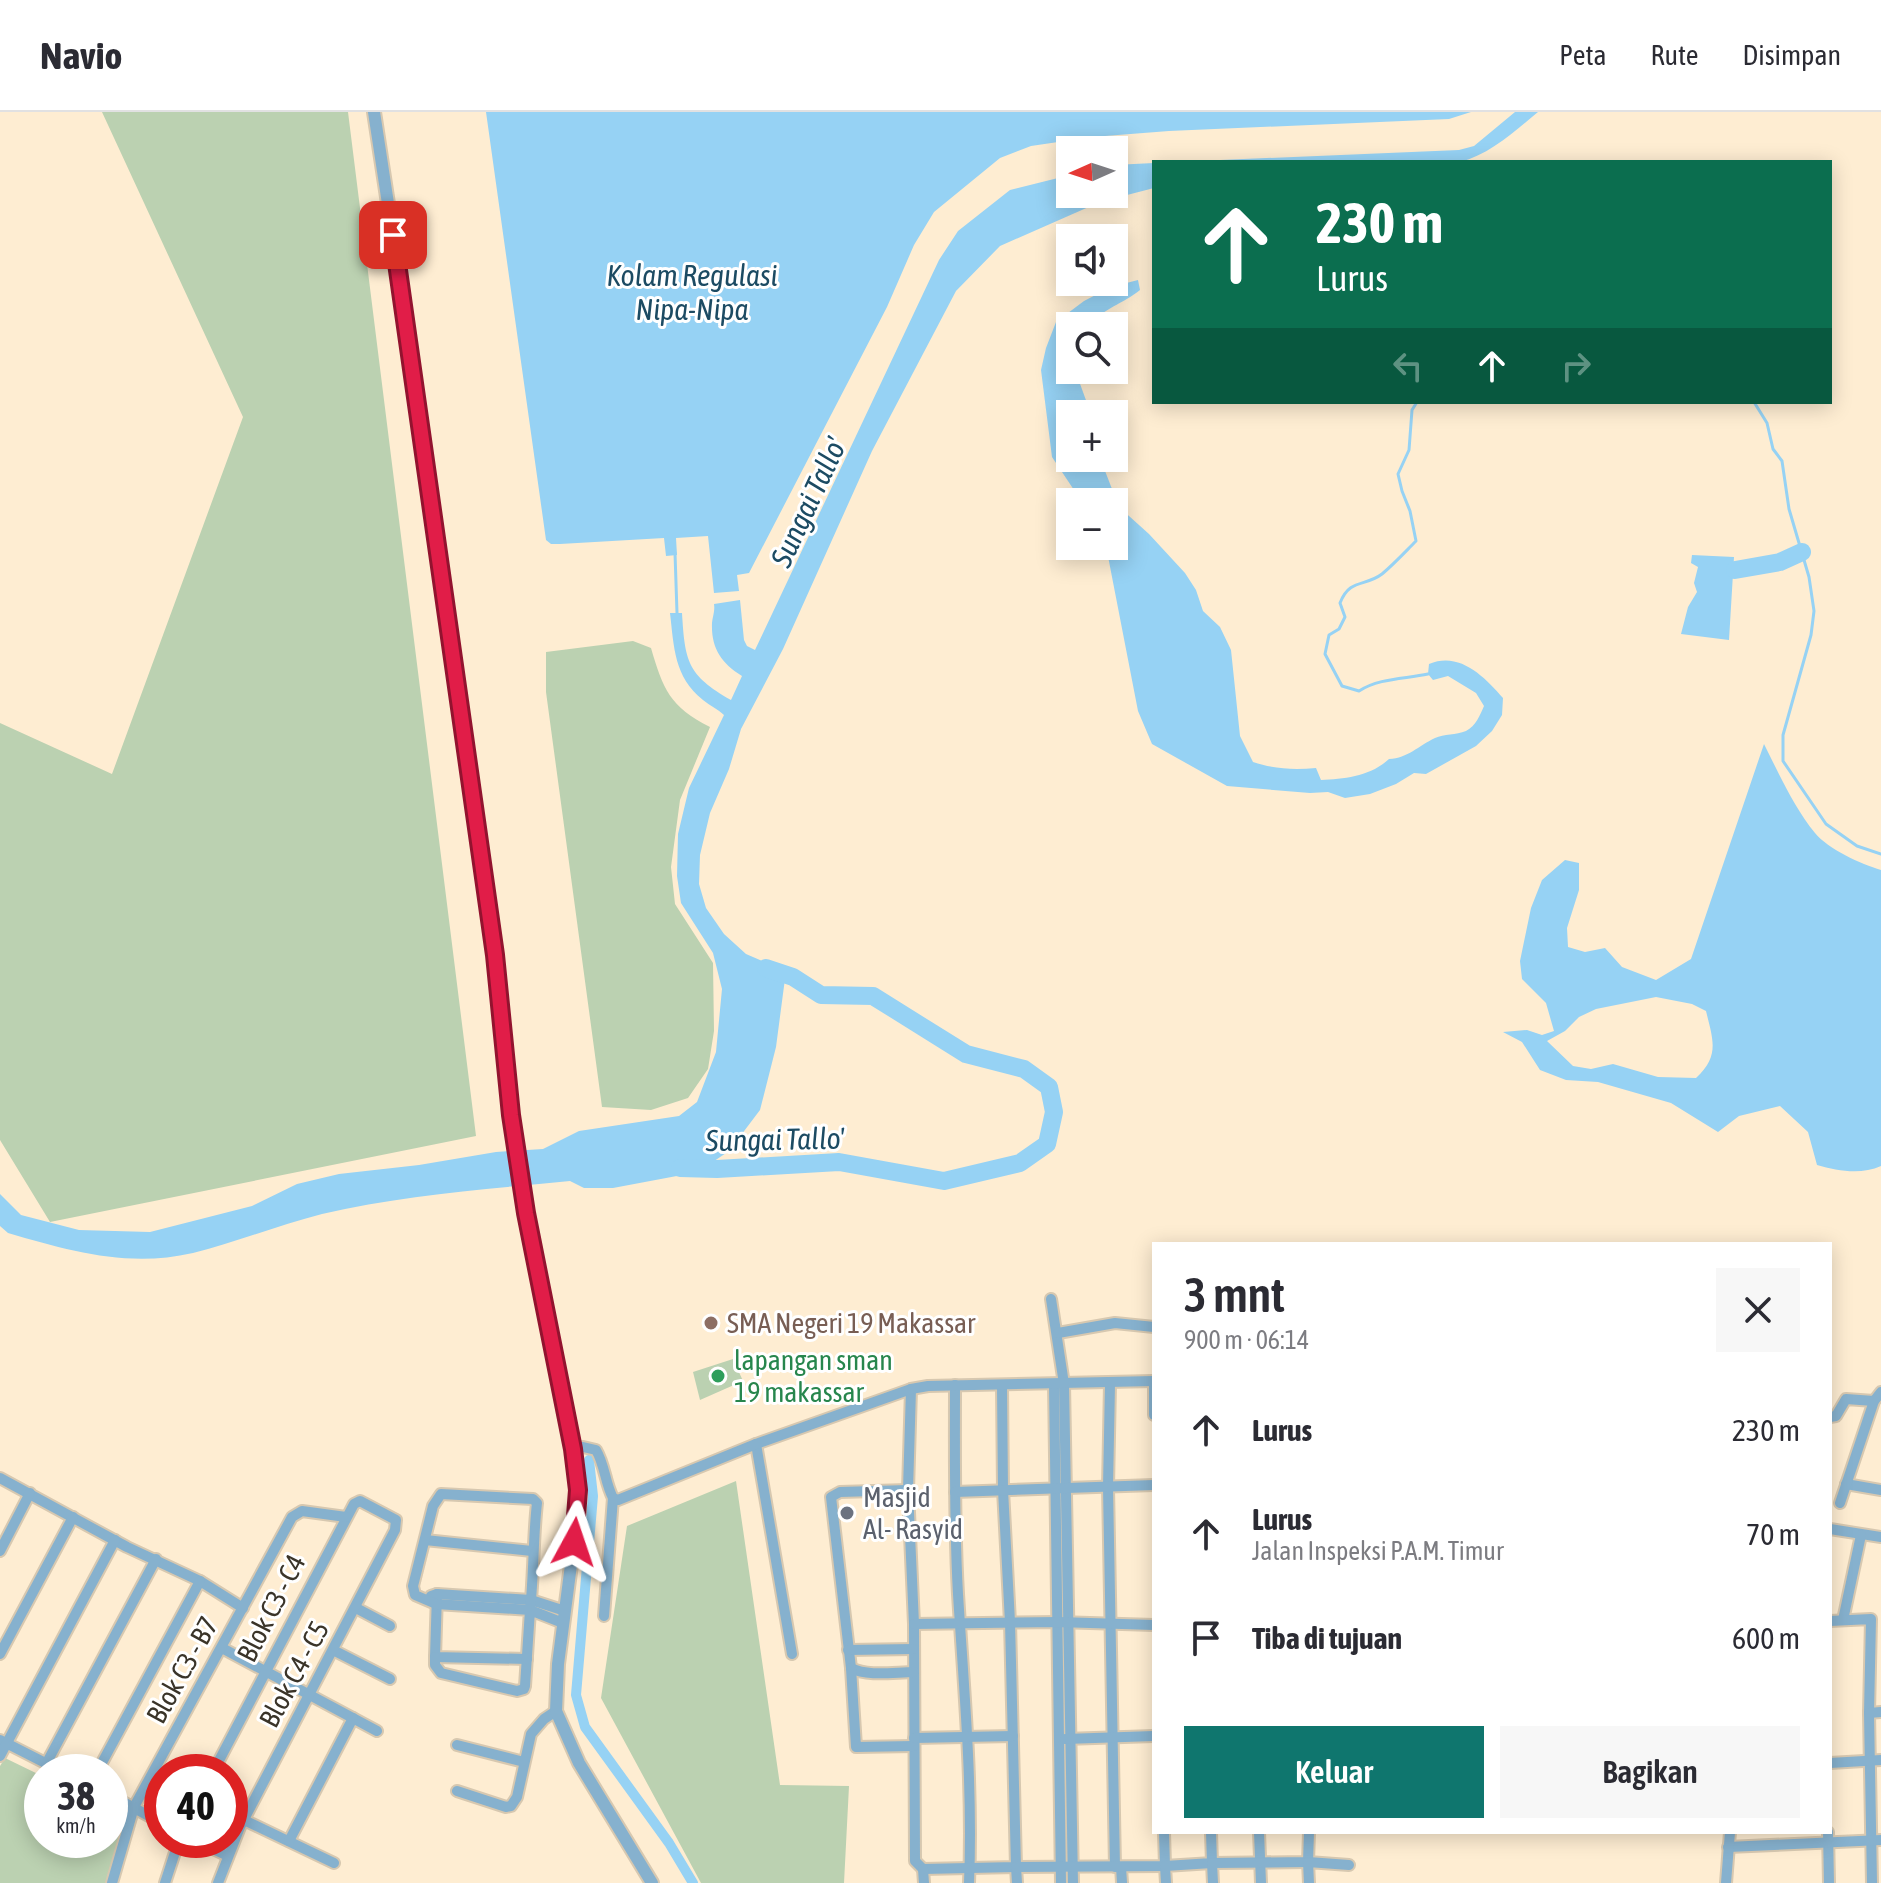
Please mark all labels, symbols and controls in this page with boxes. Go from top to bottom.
text: Navio [40,34,122,77]
text: Peta [1559,39,1606,71]
text: Rute [1650,39,1699,71]
text: Disimpan [1743,39,1841,71]
north arrow [1056,136,1128,208]
map controls [1056,136,1128,560]
text: 230 m [1316,191,1443,255]
icon: ahead [1184,192,1288,296]
pin [359,201,427,269]
icon: arrive [371,213,415,257]
button: sound [1056,224,1128,296]
text: Lurus [1316,257,1388,299]
water label: Kolam Regulasi Nipa-Nipa [607,258,778,326]
button: search [1056,312,1128,384]
icon: left [1386,344,1430,388]
icon: ahead [1470,344,1514,388]
icon: right [1554,344,1598,388]
button: + [1056,400,1128,472]
water label: Sungai Tallo' [763,431,853,573]
button: − [1056,488,1128,560]
water label: Sungai Tallo' [704,1121,846,1157]
text: 3 mnt [1184,1267,1285,1322]
button: close [1716,1268,1800,1352]
place label: SMA Negeri 19 Makassar [727,1307,976,1339]
marker: SMA Negeri 19 Makassar [702,1314,720,1332]
text: 900 m · 06:14 [1184,1325,1309,1355]
place label: lapangan sman 19 makassar [734,1344,893,1408]
marker: lapangan sman 19 makassar [709,1367,727,1385]
icon: ahead [1184,1408,1228,1452]
text: Lurus [1252,1413,1312,1447]
text: 230 m [1732,1413,1800,1447]
place label: Masjid Al- Rasyid [863,1481,963,1545]
position arrow [532,1500,616,1584]
text: Lurus [1252,1502,1312,1536]
marker: Masjid Al- Rasyid [838,1504,856,1522]
icon: ahead [1184,1512,1228,1556]
text: 70 m [1746,1517,1800,1551]
text: Jalan Inspeksi P.A.M. Timur [1252,1536,1504,1566]
street label: Blok C3 - C4 [230,1549,312,1667]
street label: Blok C3 - B7 [140,1611,224,1729]
street label: Blok C4 - C5 [253,1615,335,1733]
icon: arrive [1184,1616,1228,1660]
text: Tiba di tujuan [1252,1621,1402,1655]
text: 600 m [1732,1621,1800,1655]
button: Keluar [1184,1726,1484,1818]
button: Bagikan [1500,1726,1800,1818]
speed limit sign: 40 [144,1754,248,1858]
text: 38 [57,1773,95,1818]
text: km/h [56,1814,96,1837]

